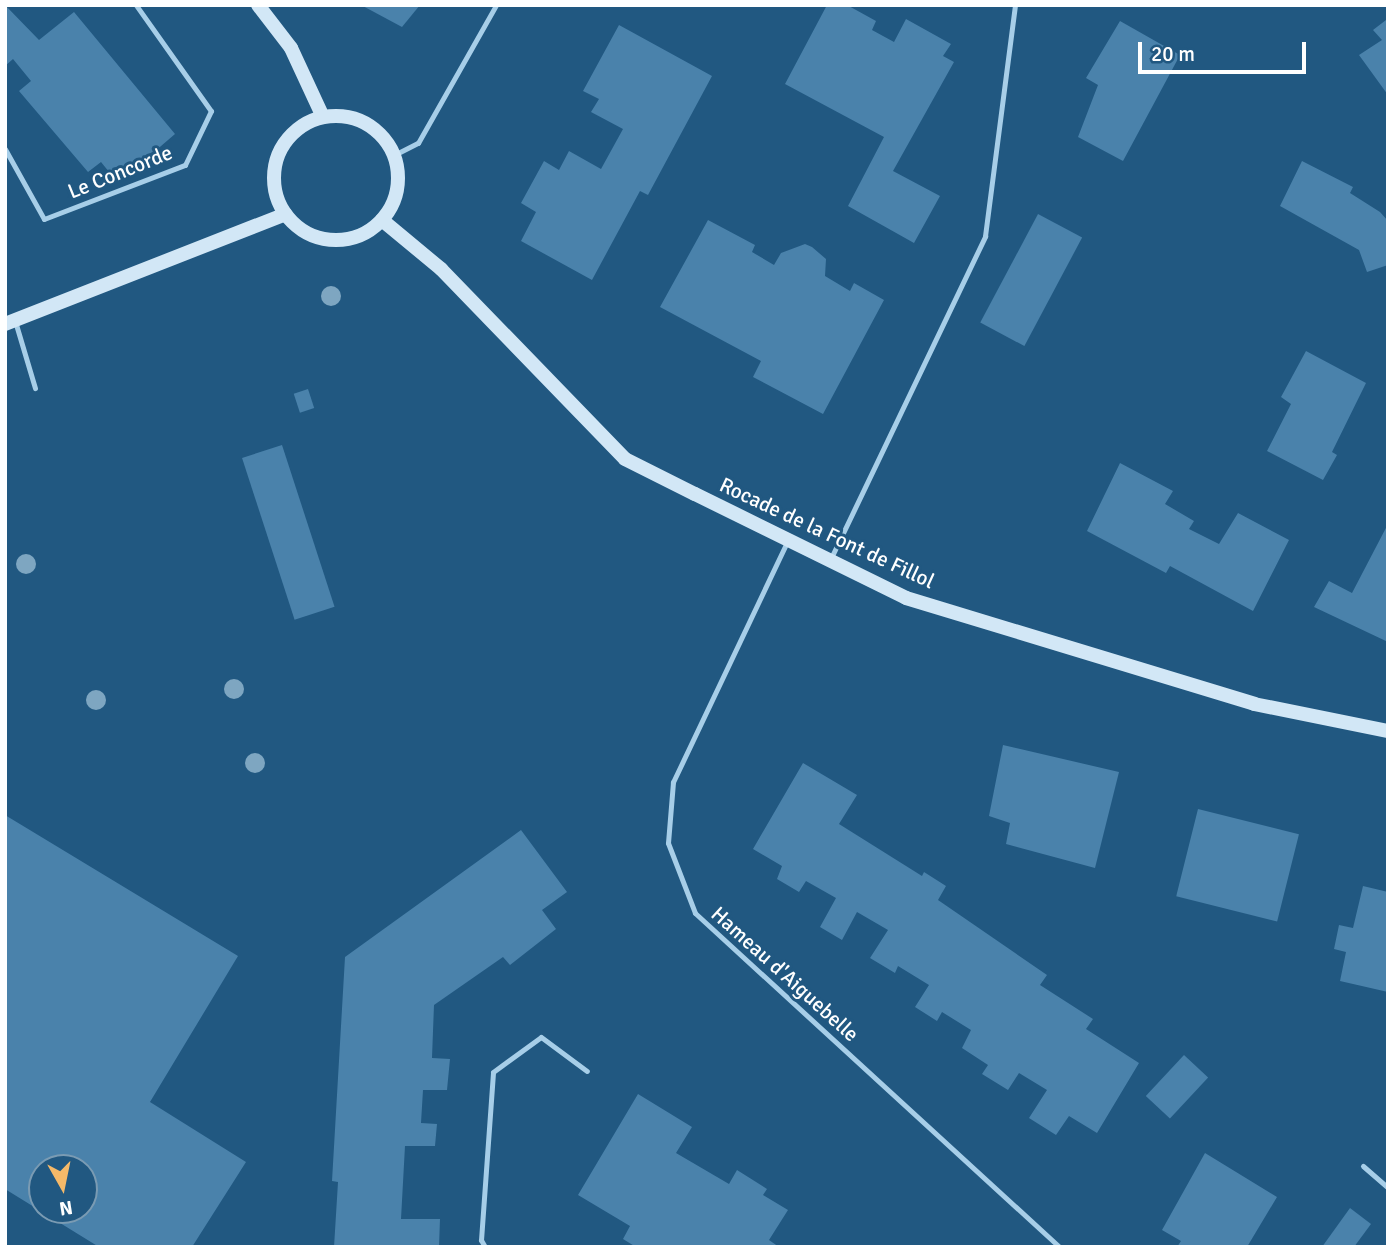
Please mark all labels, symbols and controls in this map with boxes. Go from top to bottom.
scale bar [1141,28,1309,72]
text: 20 m [1151,41,1195,67]
street label: Le Concorde [64,140,176,204]
street label: Rocade de la Font de Fillol [716,472,938,594]
street label: Hameau d'Aiguebelle [706,901,864,1047]
north arrow [28,1154,98,1224]
text: N [58,1195,74,1221]

